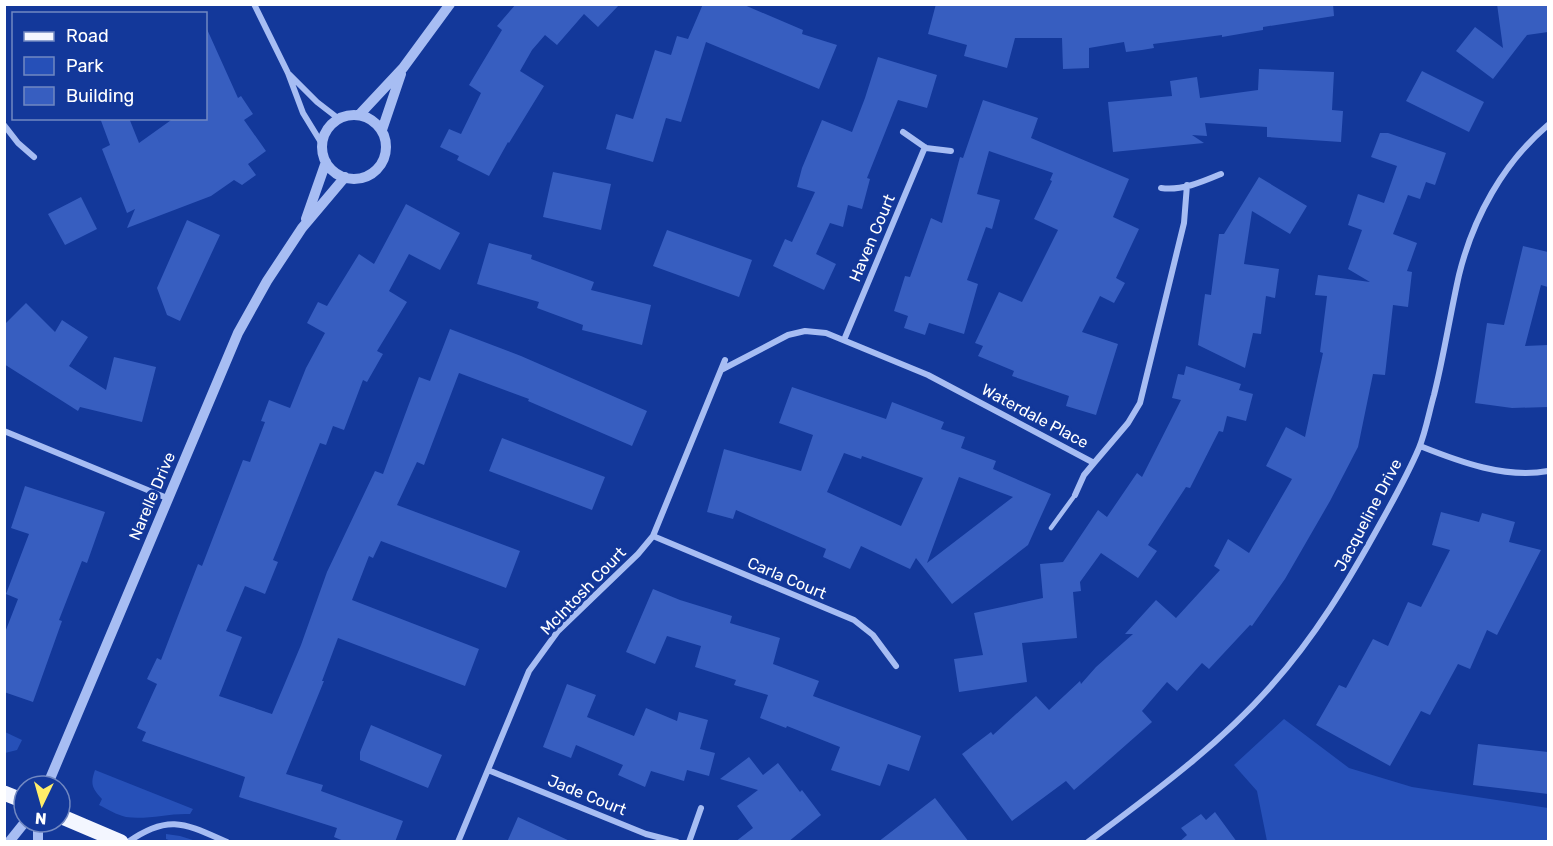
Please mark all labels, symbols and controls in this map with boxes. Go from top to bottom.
legend [12,12,207,120]
text: Road [66,25,109,47]
text: Park [66,55,104,77]
text: Building [66,85,134,107]
street label: Haven Court [845,191,899,285]
street label: Waterdale Place [978,380,1092,452]
street label: Narelle Drive [125,449,179,543]
street label: Jacqueline Drive [1330,455,1406,575]
street label: McIntosh Court [536,543,630,639]
street label: Carla Court [745,553,829,603]
street label: Jade Court [545,771,629,819]
north arrow [12,774,72,834]
text: N [34,808,47,828]

